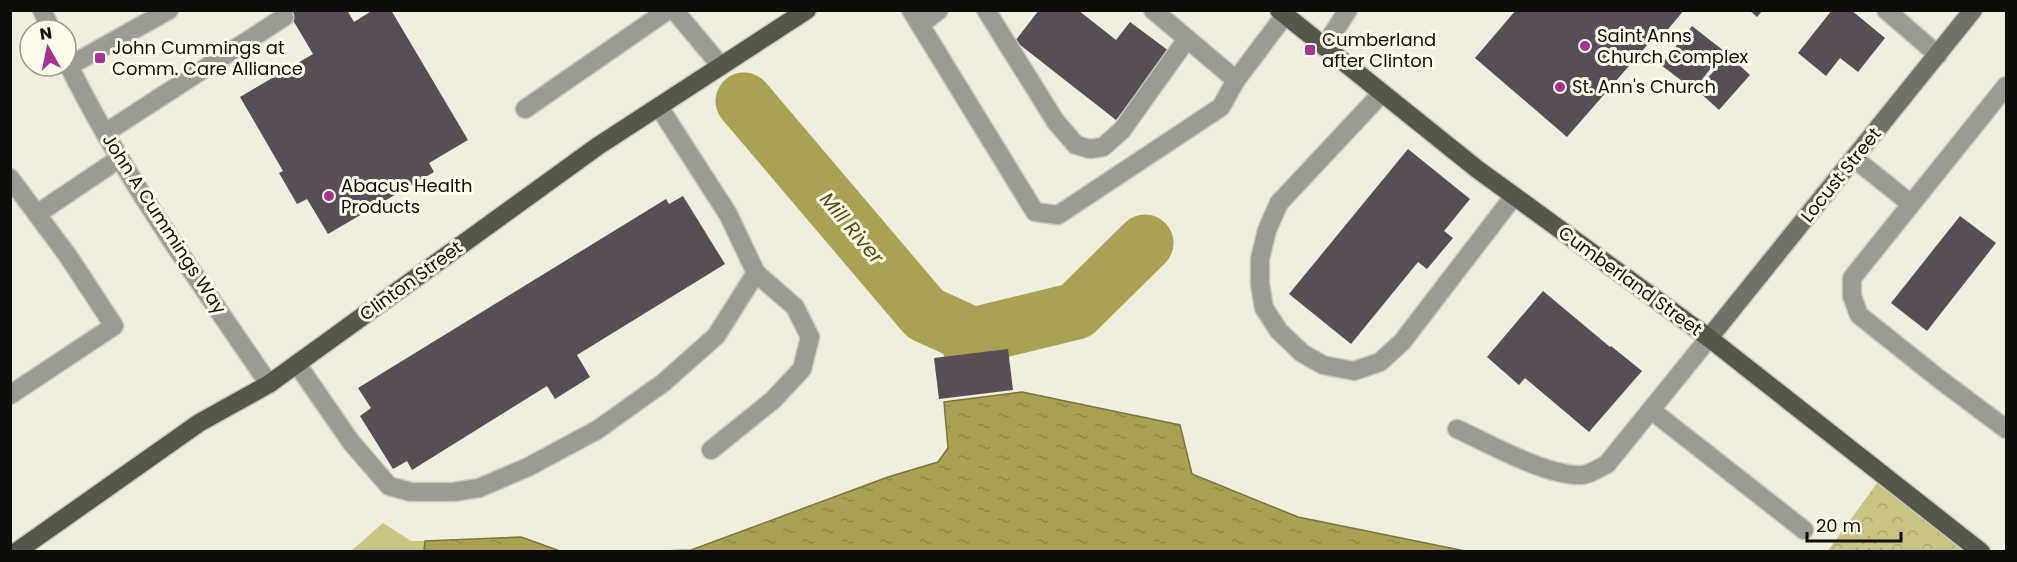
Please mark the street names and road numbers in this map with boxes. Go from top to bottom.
street label: Locust Street [1795,122,1887,227]
street label: John A Cummings Way [97,129,232,319]
street label: Cumberland Street [1553,220,1707,341]
street label: Clinton Street [354,235,467,326]

